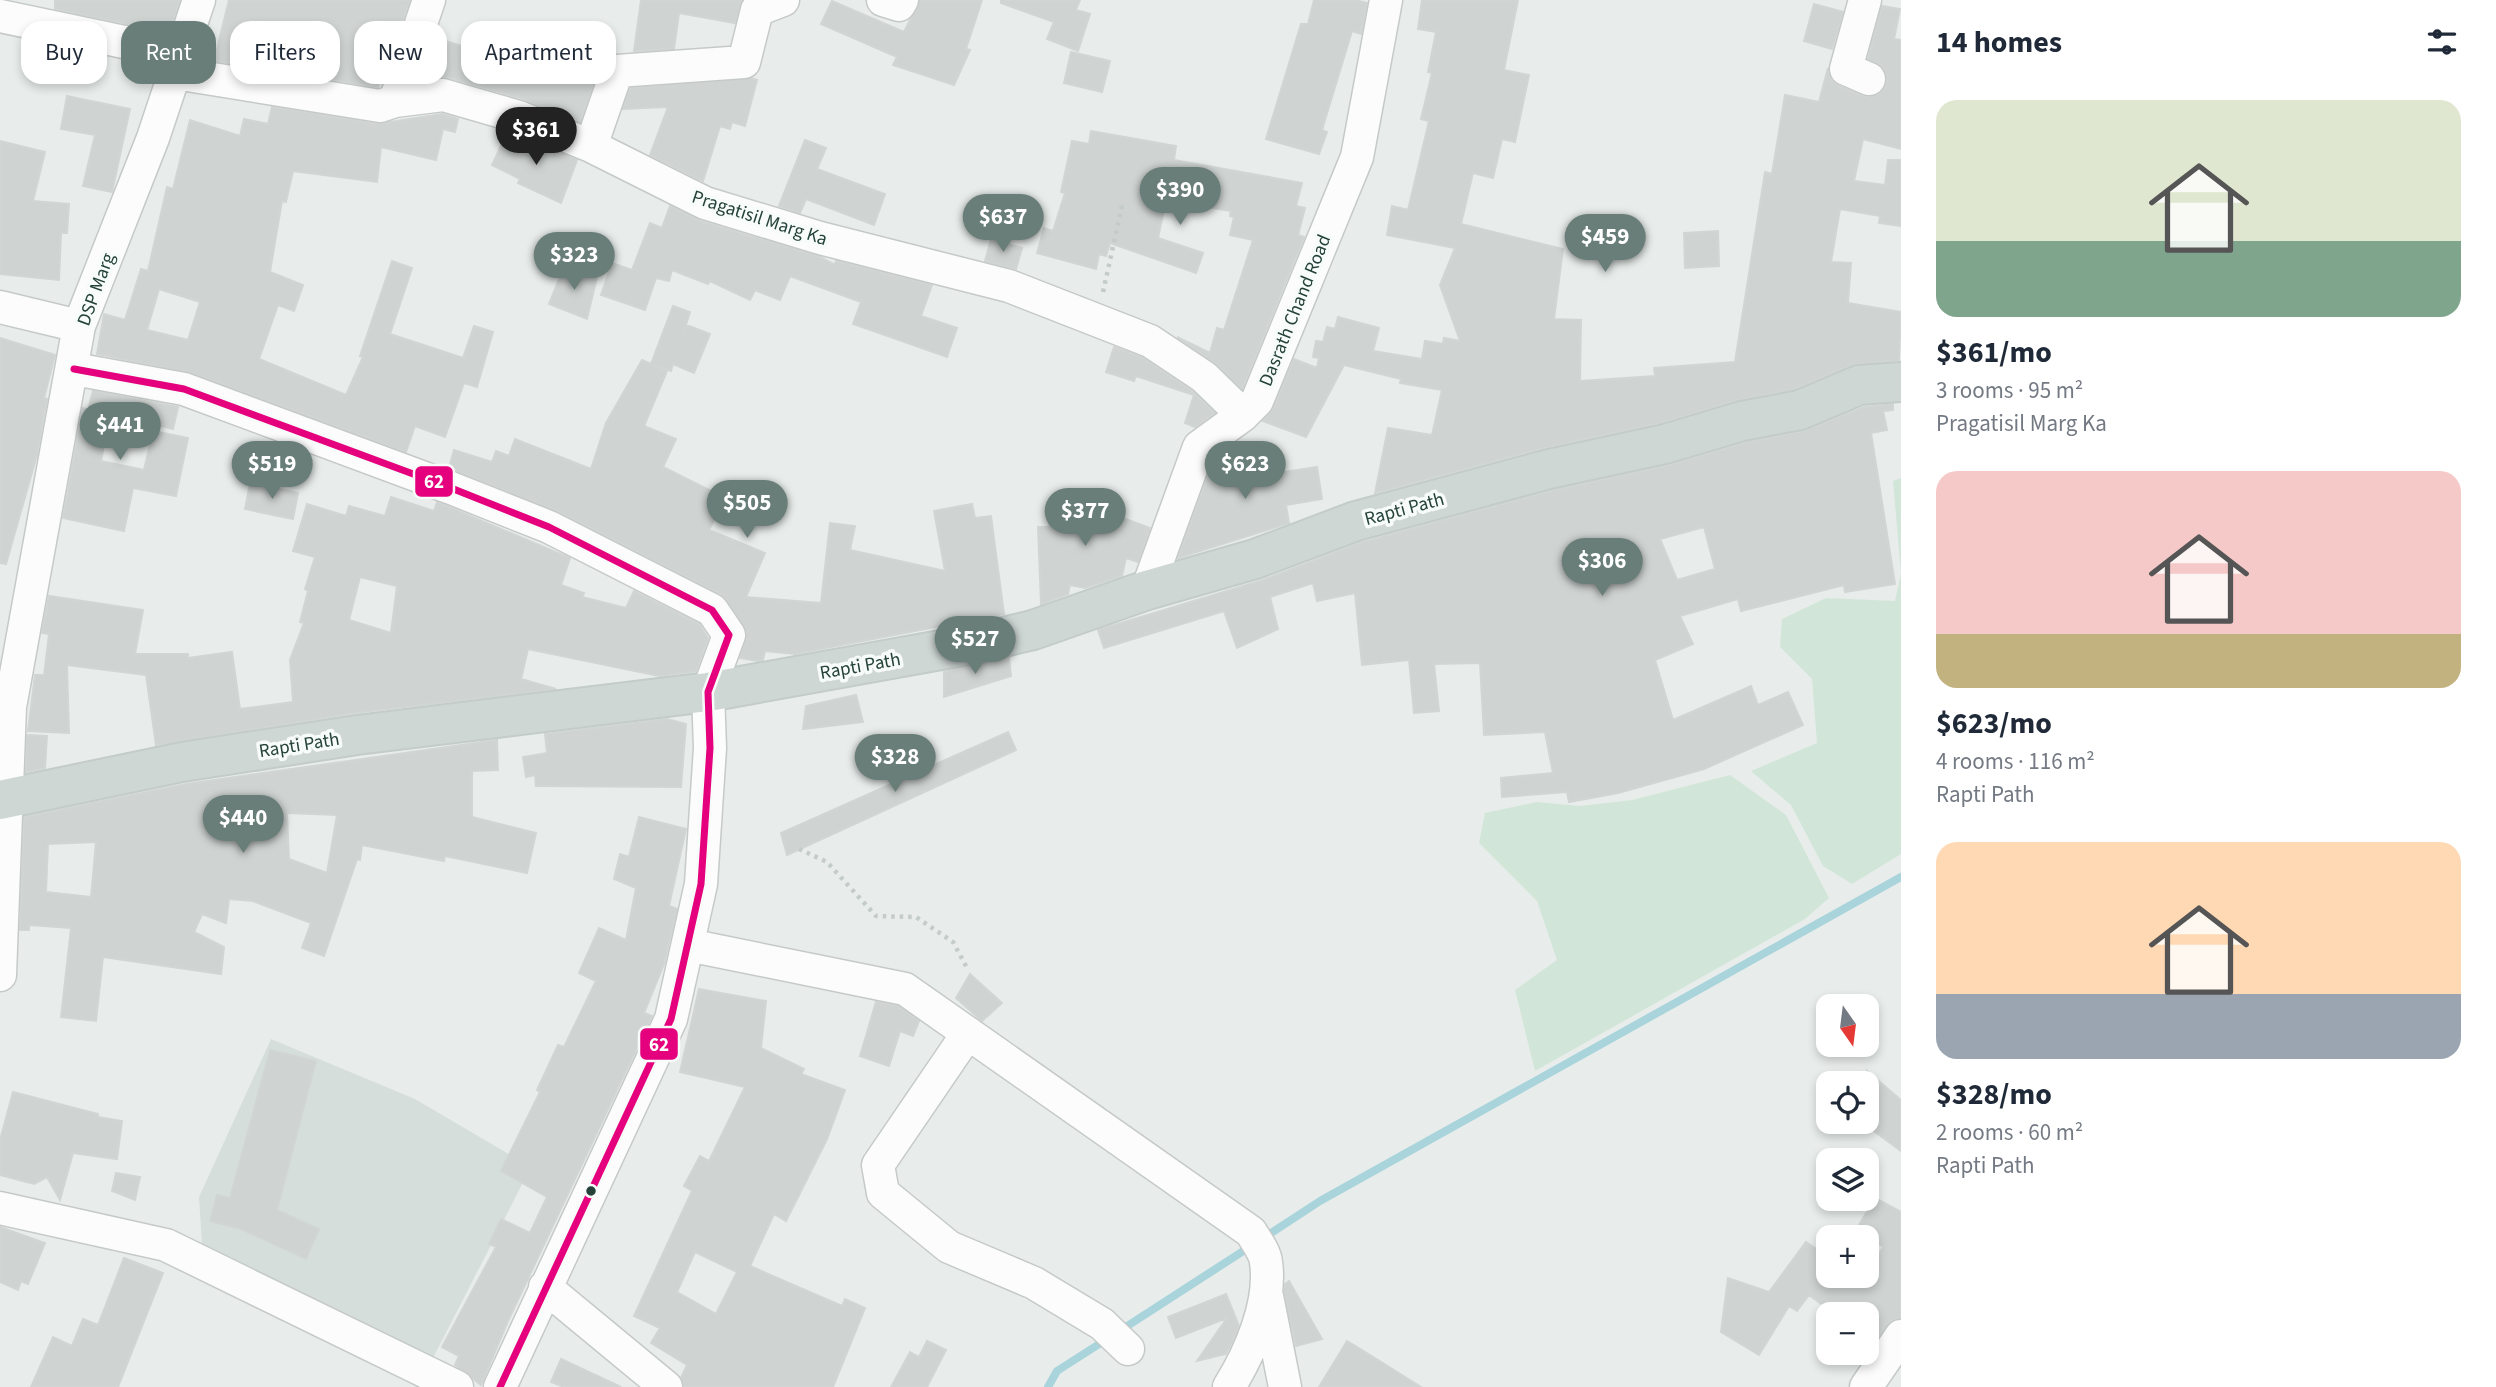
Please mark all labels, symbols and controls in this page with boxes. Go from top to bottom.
chip: Buy [21,21,107,84]
chip: Rent [121,21,216,84]
chip: Filters [230,21,340,84]
chip: New [354,21,447,84]
chip: Apartment [461,21,616,84]
text: 14 homes [1936,21,2062,64]
icon: filters [2423,23,2461,61]
pin: $361 [495,108,577,167]
text: $361 [512,113,560,146]
icon: home [2136,145,2262,271]
pin: $390 [1139,168,1221,227]
text: $390 [1156,173,1204,206]
street label: Pragatisil Marg Ka [688,184,831,253]
pin: $637 [962,194,1044,254]
text: $637 [979,200,1027,233]
pin: $459 [1564,215,1646,274]
text: $459 [1581,220,1629,253]
street label: Dasrath Chand Road [1253,231,1338,391]
pin: $323 [533,232,615,292]
text: $323 [550,238,598,271]
street label: DSP Marg [71,249,122,330]
text: $361/mo [1936,331,2052,374]
text: 3 rooms · 95 m² [1936,374,2083,407]
pin: $441 [79,402,161,462]
text: Pragatisil Marg Ka [1936,407,2107,440]
text: $441 [96,408,144,441]
pin: $519 [231,442,313,501]
pin: $623 [1204,442,1286,501]
text: $519 [248,447,296,480]
text: $623 [1221,447,1269,480]
line badge: 62 [414,465,454,498]
text: 62 [424,469,444,496]
pin: $505 [706,480,788,540]
text: $505 [723,486,771,519]
street label: Rapti Path [1362,486,1447,533]
pin: $377 [1044,489,1126,548]
text: $377 [1061,494,1109,527]
icon: home [2136,516,2262,642]
pin: $306 [1561,538,1643,598]
text: $306 [1578,544,1626,577]
pin: $527 [934,616,1016,676]
text: $527 [951,622,999,655]
street label: Rapti Path [818,646,903,687]
text: $623/mo [1936,702,2052,745]
street label: Rapti Path [257,726,342,765]
pin: $328 [854,734,936,794]
text: $328 [871,740,919,773]
text: 4 rooms · 116 m² [1936,745,2095,778]
text: Rapti Path [1936,778,2035,811]
pin: $440 [202,796,284,855]
text: $440 [219,801,267,834]
icon: home [2136,887,2262,1013]
north arrow [1816,994,1880,1057]
map controls [1816,994,1879,1365]
line badge: 62 [639,1027,679,1061]
text: 62 [649,1032,669,1059]
button: locate [1816,1071,1879,1134]
text: $328/mo [1936,1073,2052,1116]
text: 2 rooms · 60 m² [1936,1116,2083,1149]
button: layers [1816,1148,1879,1211]
text: Rapti Path [1936,1149,2035,1182]
unlabelled marker [584,1184,598,1198]
button: + [1816,1225,1879,1288]
button: − [1816,1302,1879,1365]

